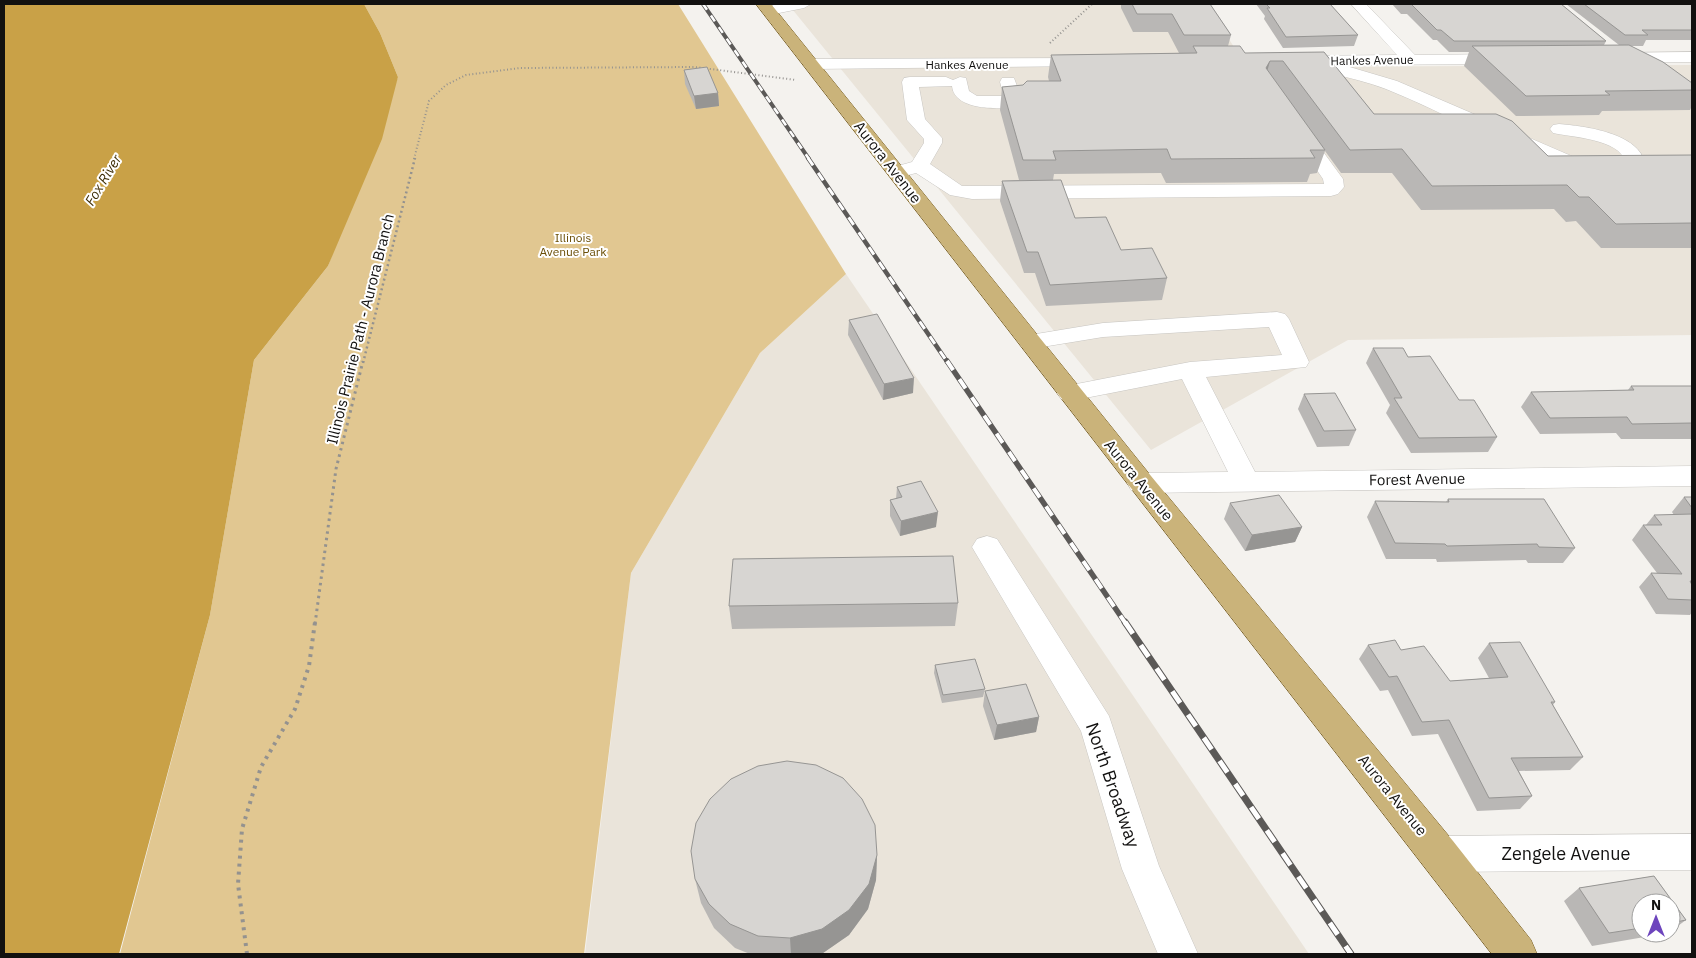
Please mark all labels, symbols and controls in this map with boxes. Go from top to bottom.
street label: Hankes Avenue [1330,52,1414,68]
street label: Hankes Avenue [925,57,1009,72]
street label: Aurora Avenue [850,117,926,207]
water label: Fox River [81,150,126,209]
street label: Illinois Prairie Path - Aurora Branch [322,212,398,446]
park label: Illinois Avenue Park [539,230,607,259]
street label: Aurora Avenue [1100,436,1178,524]
street label: Forest Avenue [1369,469,1465,489]
street label: North Broadway [1081,719,1145,851]
street label: Aurora Avenue [1354,751,1432,839]
street label: Zengele Avenue [1502,842,1631,865]
north arrow [1631,893,1681,943]
text: N [1651,896,1661,914]

